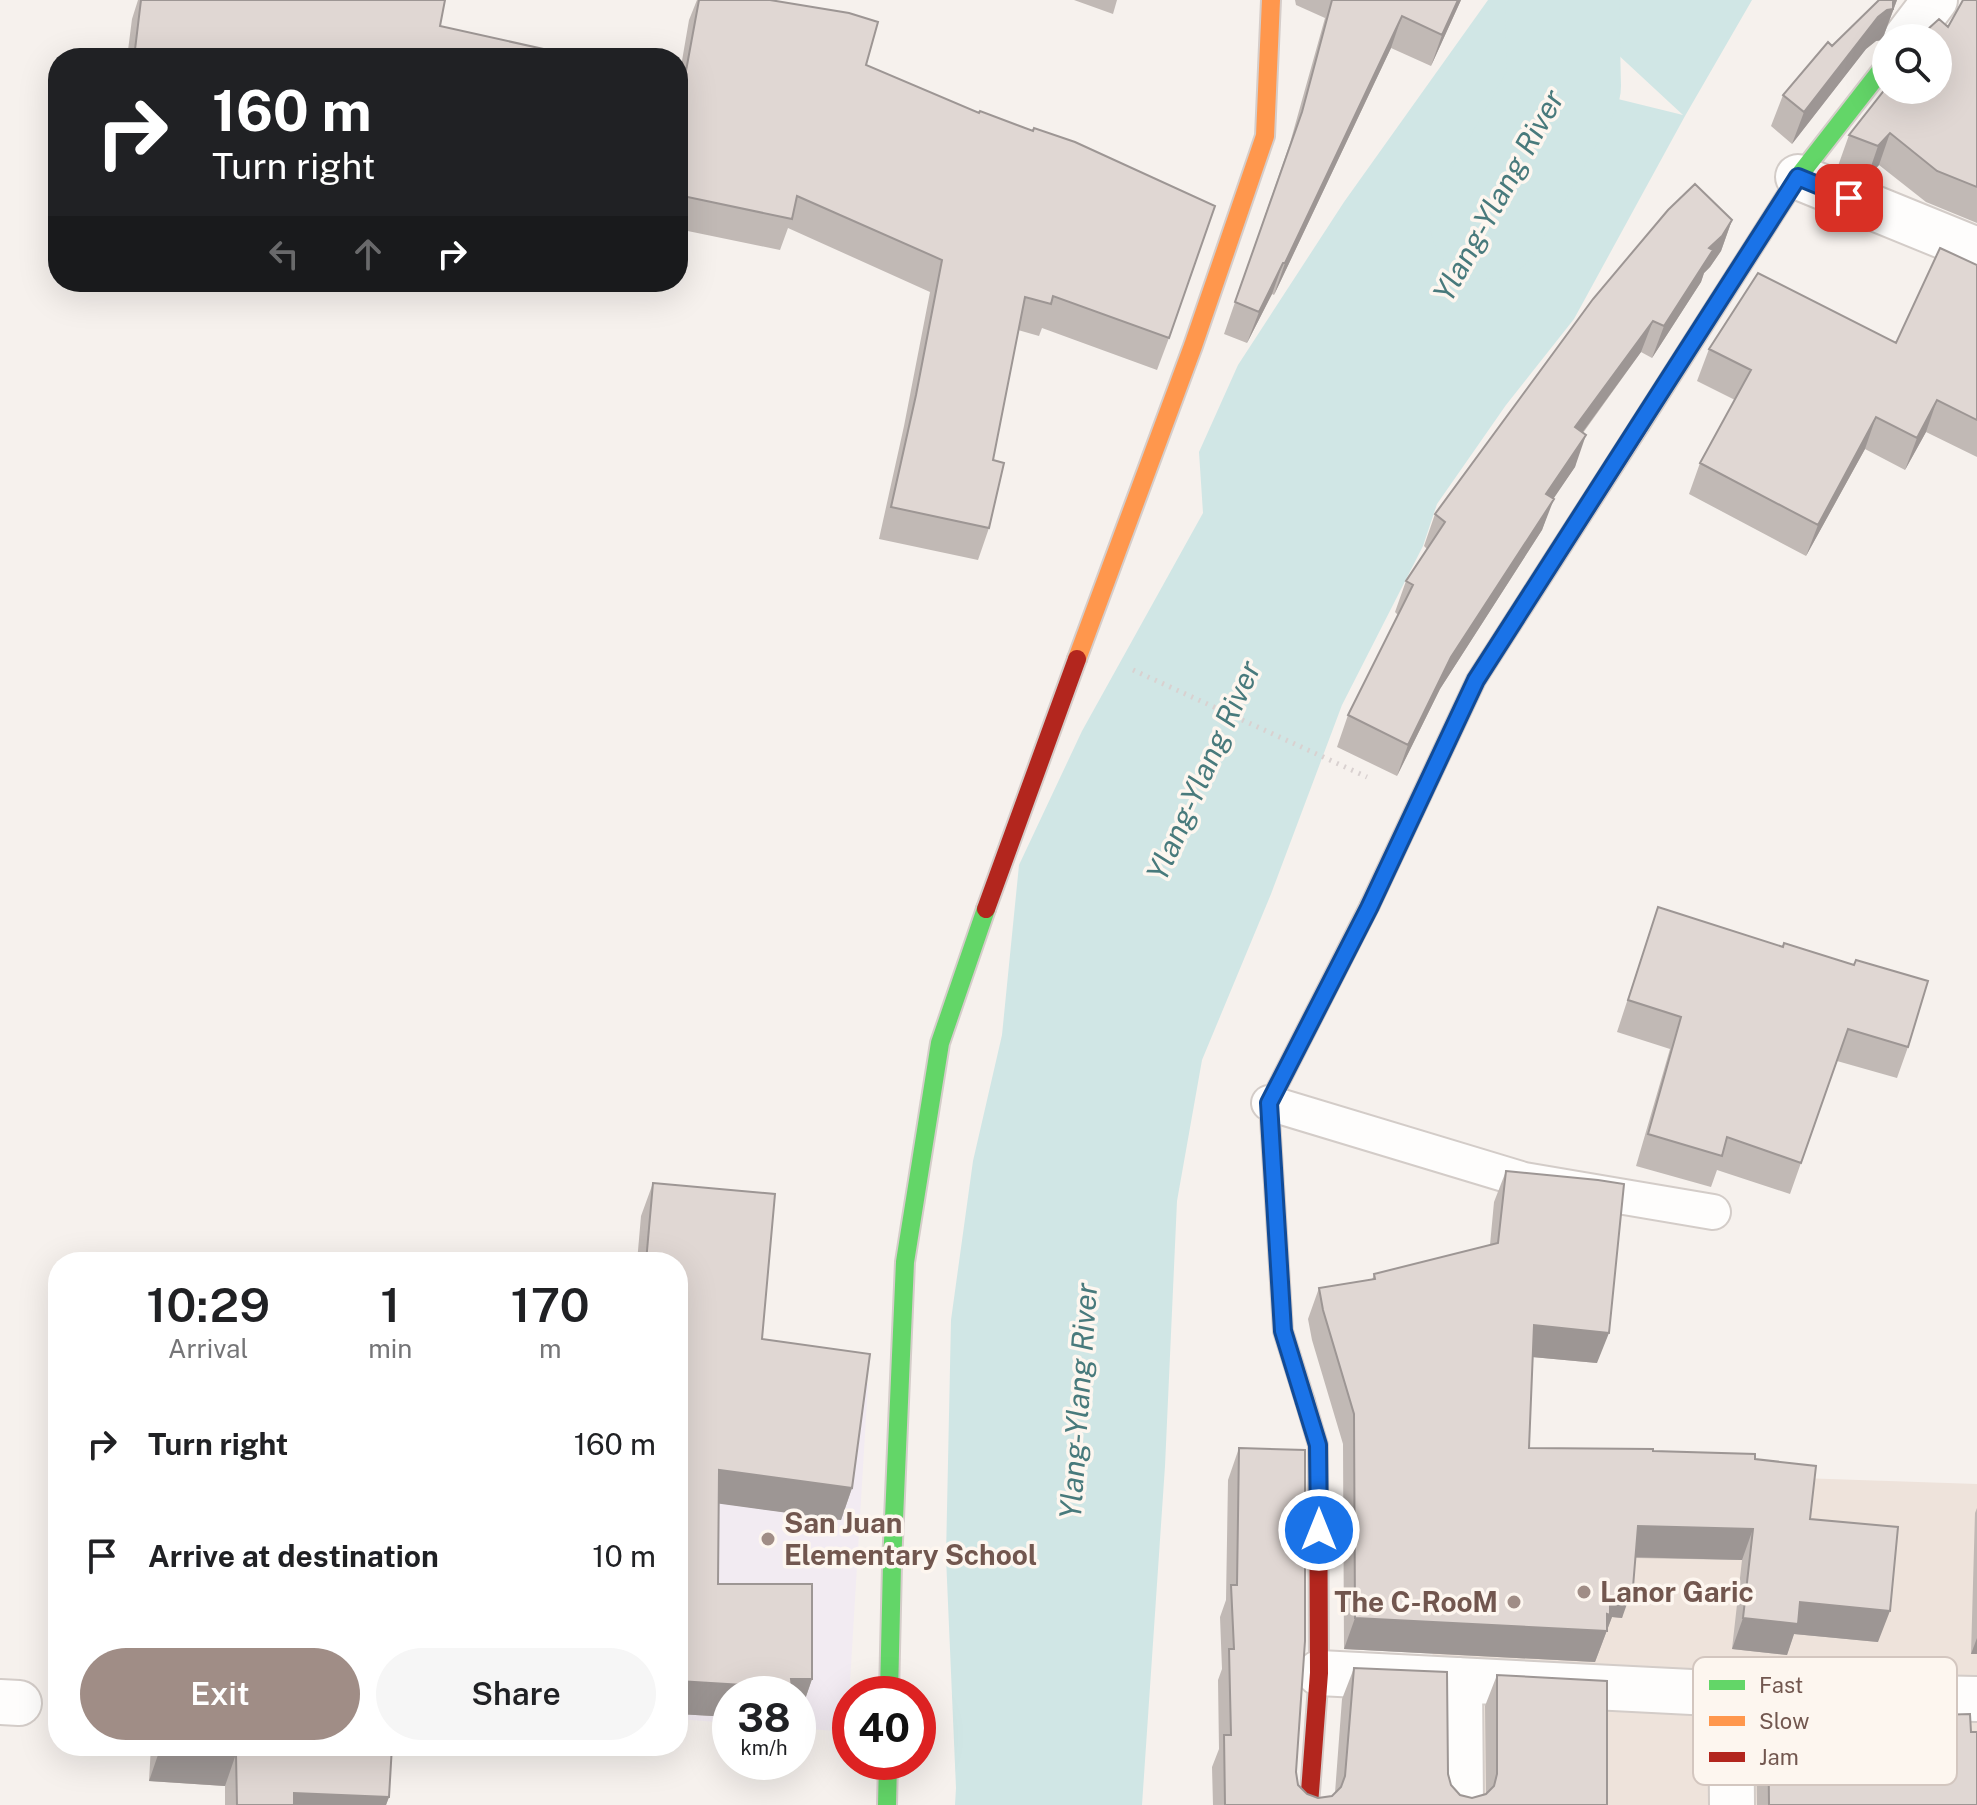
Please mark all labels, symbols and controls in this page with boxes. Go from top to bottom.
map controls [1872,24,1952,104]
button: search [1872,24,1952,104]
text: 160 m [212,78,372,144]
icon: right [80,80,184,184]
water label: Ylang-Ylang River [1425,83,1572,308]
text: Turn right [212,145,375,187]
pin [1815,164,1883,232]
icon: arrive [1827,176,1871,220]
icon: left [262,232,306,276]
icon: ahead [346,232,390,276]
icon: right [430,232,474,276]
water label: Ylang-Ylang River [1139,655,1268,886]
text: 10:29 [146,1276,270,1333]
text: 1 [380,1276,400,1333]
text: 170 [511,1276,590,1333]
water label: Ylang-Ylang River [1052,1281,1104,1520]
text: Arrival [168,1333,248,1364]
text: min [368,1333,412,1364]
text: m [539,1333,561,1364]
icon: right [80,1422,124,1466]
text: Turn right [148,1426,288,1462]
text: 160 m [574,1426,656,1462]
position arrow [1277,1488,1361,1572]
place label: San Juan Elementary School [784,1506,1037,1571]
marker: San Juan Elementary School [759,1530,777,1548]
icon: arrive [80,1534,124,1578]
text: Arrive at destination [148,1538,439,1574]
text: 10 m [592,1538,656,1574]
place label: Lanor Garic [1600,1575,1754,1608]
marker: Lanor Garic [1575,1583,1593,1601]
place label: The C-RooM [1334,1585,1498,1618]
marker: The C-RooM [1505,1593,1523,1611]
button: Exit [80,1648,360,1740]
button: Share [376,1648,656,1740]
legend [1693,1657,1957,1785]
text: Fast [1759,1672,1803,1698]
speed limit sign: 40 [832,1676,936,1780]
text: 38 [737,1694,791,1741]
text: Slow [1759,1708,1809,1734]
text: km/h [740,1736,788,1760]
text: Jam [1759,1744,1799,1770]

